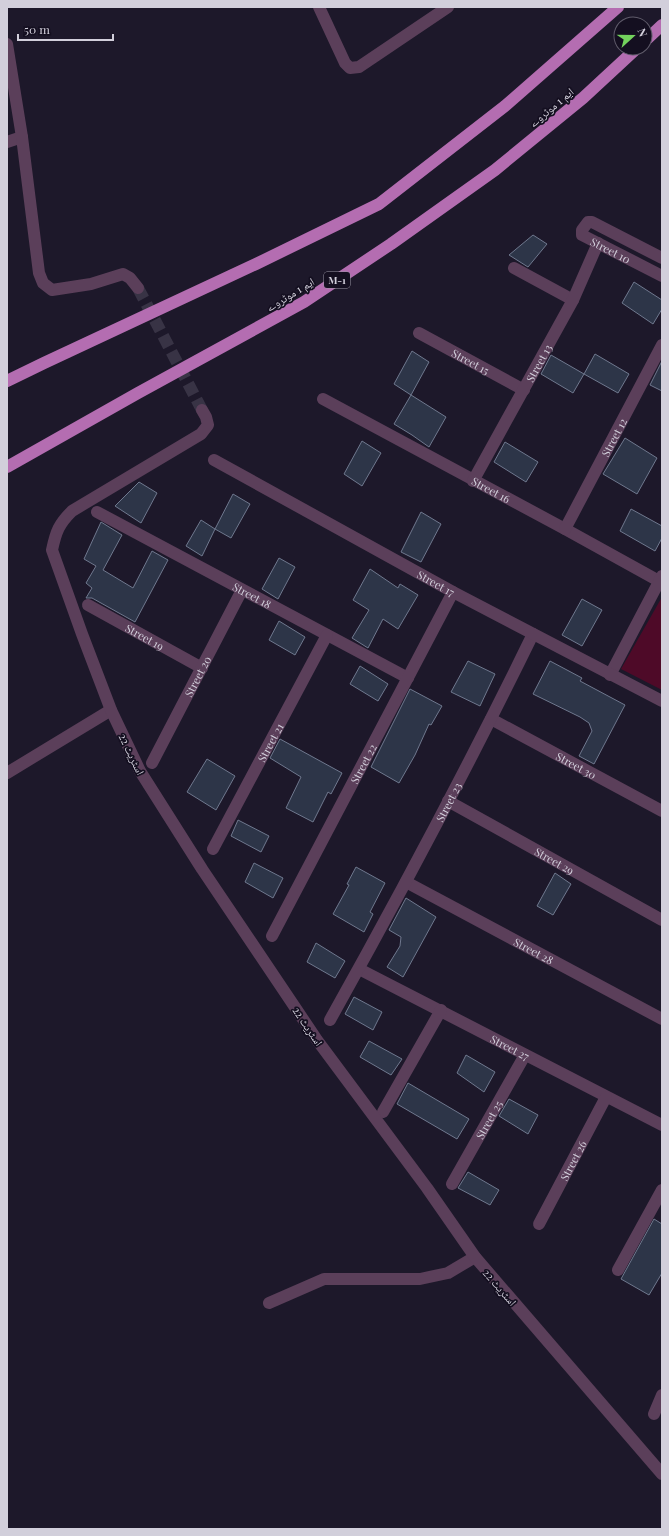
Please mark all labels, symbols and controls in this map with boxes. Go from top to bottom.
scale bar [18,16,113,42]
north arrow [613,16,653,56]
text: 50 m [24,21,50,37]
text: N [634,26,651,39]
street label: ایم 1 موٹروے [526,84,577,131]
street label: Street 10 [588,233,634,266]
road number: M-1 [324,272,350,288]
street label: ایم 1 موٹروے [263,274,317,315]
street label: Street 13 [522,341,555,384]
street label: Street 15 [449,345,493,378]
street label: Street 12 [597,415,630,459]
street label: Street 16 [469,473,514,506]
street label: Street 17 [415,566,458,599]
street label: Street 18 [230,578,275,612]
street label: Street 19 [123,620,167,653]
street label: Street 20 [180,653,214,699]
street label: Street 21 [254,720,286,764]
street label: اسٹریٹ 22 [116,731,148,777]
street label: Street 22 [346,741,379,786]
street label: Street 30 [554,748,600,782]
street label: Street 23 [432,780,465,824]
street label: Street 29 [532,843,577,877]
street label: Street 28 [511,934,557,967]
street label: اسٹریٹ 22 [289,1003,327,1049]
street label: Street 27 [488,1031,533,1063]
street label: Street 25 [472,1097,506,1142]
street label: Street 26 [556,1137,589,1183]
street label: اسٹریٹ 22 [480,1265,520,1309]

